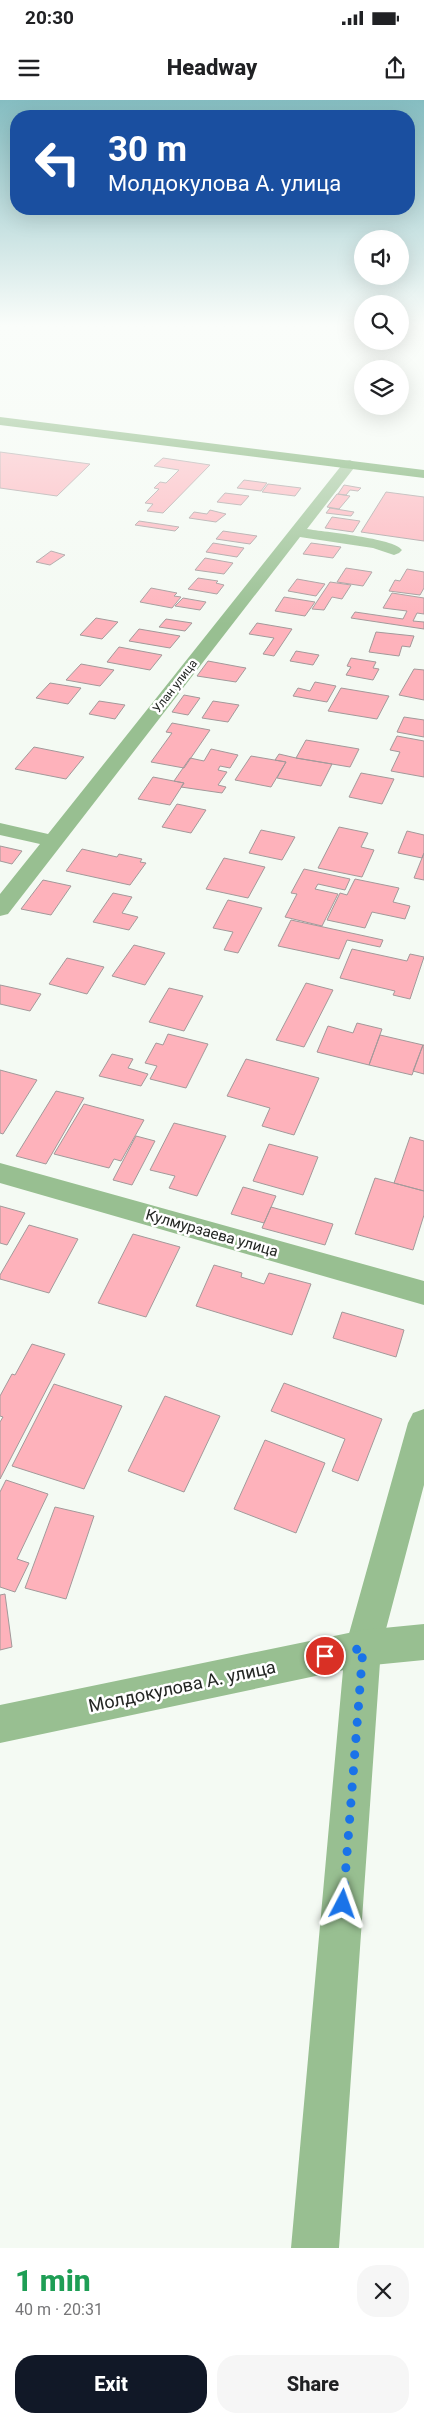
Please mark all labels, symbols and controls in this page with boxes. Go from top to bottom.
text: 20:30 [25,6,74,29]
icon: menu [15,54,43,82]
icon: share [381,54,409,82]
text: Headway [167,55,257,80]
text: 30 m [108,129,187,170]
icon: left [25,130,90,195]
text: Молдокулова А. улица [108,171,341,196]
map controls [354,230,409,415]
button: sound [354,230,409,285]
button: search [354,295,409,350]
button: layers [354,360,409,415]
street label: Улан улица [150,657,200,715]
street label: Кулмурзаева улица [144,1205,280,1261]
pin [304,1635,346,1677]
icon: arrive [311,1642,339,1670]
street label: Молдокулова А. улица [86,1656,278,1716]
position arrow [316,1877,368,1929]
text: 1 min [15,2263,91,2298]
button: close [357,2265,409,2317]
text: 40 m · 20:31 [15,2300,103,2319]
button: Exit [15,2355,207,2413]
button: Share [217,2355,409,2413]

